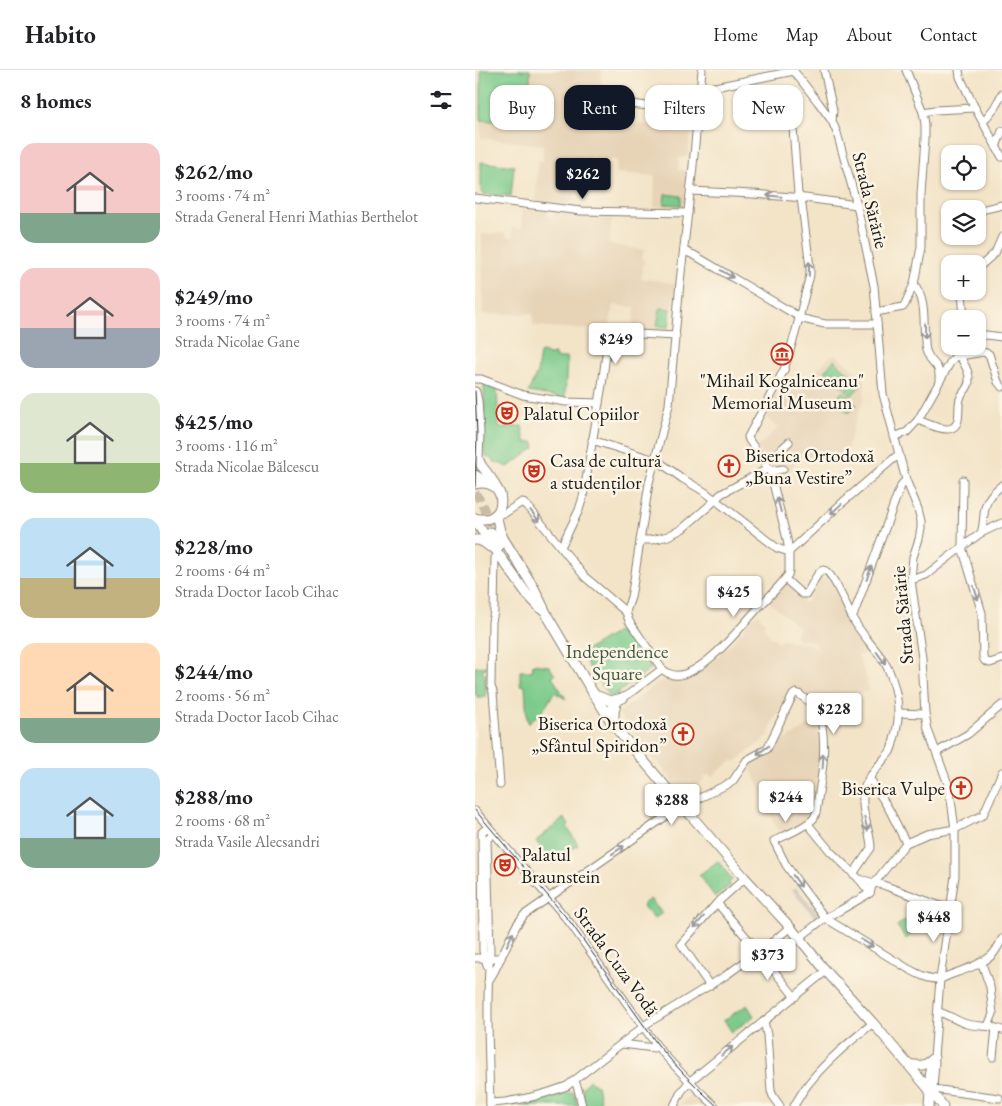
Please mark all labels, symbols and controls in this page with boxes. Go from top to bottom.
text: Habito [25,19,96,50]
text: Home [713,23,758,46]
text: Map [786,23,818,46]
text: About [846,23,892,46]
text: Contact [920,23,977,46]
chip: Buy [490,85,554,130]
chip: Rent [564,85,635,130]
chip: Filters [645,85,723,130]
chip: New [733,85,803,130]
icon: filters [427,86,455,114]
text: 8 homes [20,87,92,114]
map controls [941,145,986,355]
button: locate [941,145,986,190]
street label: Strada Sărărie [846,149,895,251]
text: $262/mo [175,158,253,185]
pin: $262 [553,158,613,200]
icon: home [60,163,120,223]
text: $262 [567,163,599,184]
text: 3 rooms · 74 m² [175,185,270,206]
one-way arrow [766,191,782,200]
button: layers [941,200,986,245]
text: Strada General Henri Mathias Berthelot [175,206,418,227]
button: + [941,255,986,300]
one-way arrow [804,261,814,277]
one-way arrow [719,270,733,280]
text: $249/mo [175,283,253,310]
icon: home [60,288,120,348]
text: 3 rooms · 74 m² [175,310,270,331]
button: − [941,310,986,355]
pin: $249 [586,322,646,365]
one-way arrow [920,322,930,339]
text: $249 [600,328,632,349]
text: Strada Nicolae Gane [175,331,300,352]
museum icon: "Mihail Kogalniceanu" Memorial Museum [770,342,794,366]
place label: "Mihail Kogalniceanu" Memorial Museum [700,368,864,415]
theatre icon: Palatul Copiilor [495,401,519,425]
place label: Palatul Copiilor [523,401,640,426]
text: $425/mo [175,408,253,435]
icon: home [60,413,120,473]
text: 3 rooms · 116 m² [175,435,278,456]
place label: Biserica Ortodoxă „Buna Vestire” [745,443,875,490]
place label: Casa de cultură a studenților [550,448,662,495]
church icon: Biserica Ortodoxă „Buna Vestire” [717,454,741,478]
text: Strada Nicolae Bălcescu [175,456,319,477]
theatre icon: Casa de cultură a studenților [522,459,546,483]
one-way arrow [774,497,783,513]
one-way arrow [830,503,842,515]
one-way arrow [530,509,541,522]
text: $228/mo [175,533,253,560]
icon: home [60,538,120,598]
text: 2 rooms · 64 m² [175,560,270,581]
street label: Strada Sărărie [886,565,919,665]
one-way arrow [865,566,874,581]
pin: $425 [704,576,764,618]
text: Strada Doctor Iacob Cihac [175,581,339,602]
text: $425 [718,581,750,602]
one-way arrow [972,585,981,600]
park label: Independence Square [566,639,668,686]
one-way arrow [876,651,886,665]
text: $244/mo [175,658,253,685]
icon: home [60,663,120,723]
text: 2 rooms · 56 m² [175,685,270,706]
pin: $228 [804,692,864,735]
text: $228 [818,698,850,719]
text: Strada Doctor Iacob Cihac [175,706,339,727]
place label: Biserica Ortodoxă „Sfântul Spiridon” [531,711,667,758]
church icon: Biserica Ortodoxă „Sfântul Spiridon” [671,722,695,746]
one-way arrow [756,745,770,755]
one-way arrow [819,754,828,770]
place label: Biserica Vulpe [841,776,945,801]
church icon: Biserica Vulpe [949,776,973,800]
pin: $244 [756,780,816,823]
text: $288/mo [175,783,253,810]
pin: $288 [642,784,702,826]
text: $244 [770,786,802,807]
icon: home [60,788,120,848]
text: $288 [656,789,688,810]
text: 2 rooms · 68 m² [175,810,270,831]
one-way arrow [862,815,871,831]
text: Strada Vasile Alecsandri [175,831,320,852]
place label: Palatul Braunstein [521,842,600,889]
one-way arrow [611,845,625,855]
theatre icon: Palatul Braunstein [493,853,517,877]
one-way arrow [792,874,802,888]
pin: $448 [904,900,964,943]
street label: Strada Cuza Vodă [568,902,665,1021]
text: $448 [918,906,950,927]
one-way arrow [694,916,705,929]
one-way arrow [506,931,516,946]
pin: $373 [738,938,798,981]
one-way arrow [859,938,873,948]
text: $373 [752,944,784,965]
one-way arrow [721,1045,734,1056]

